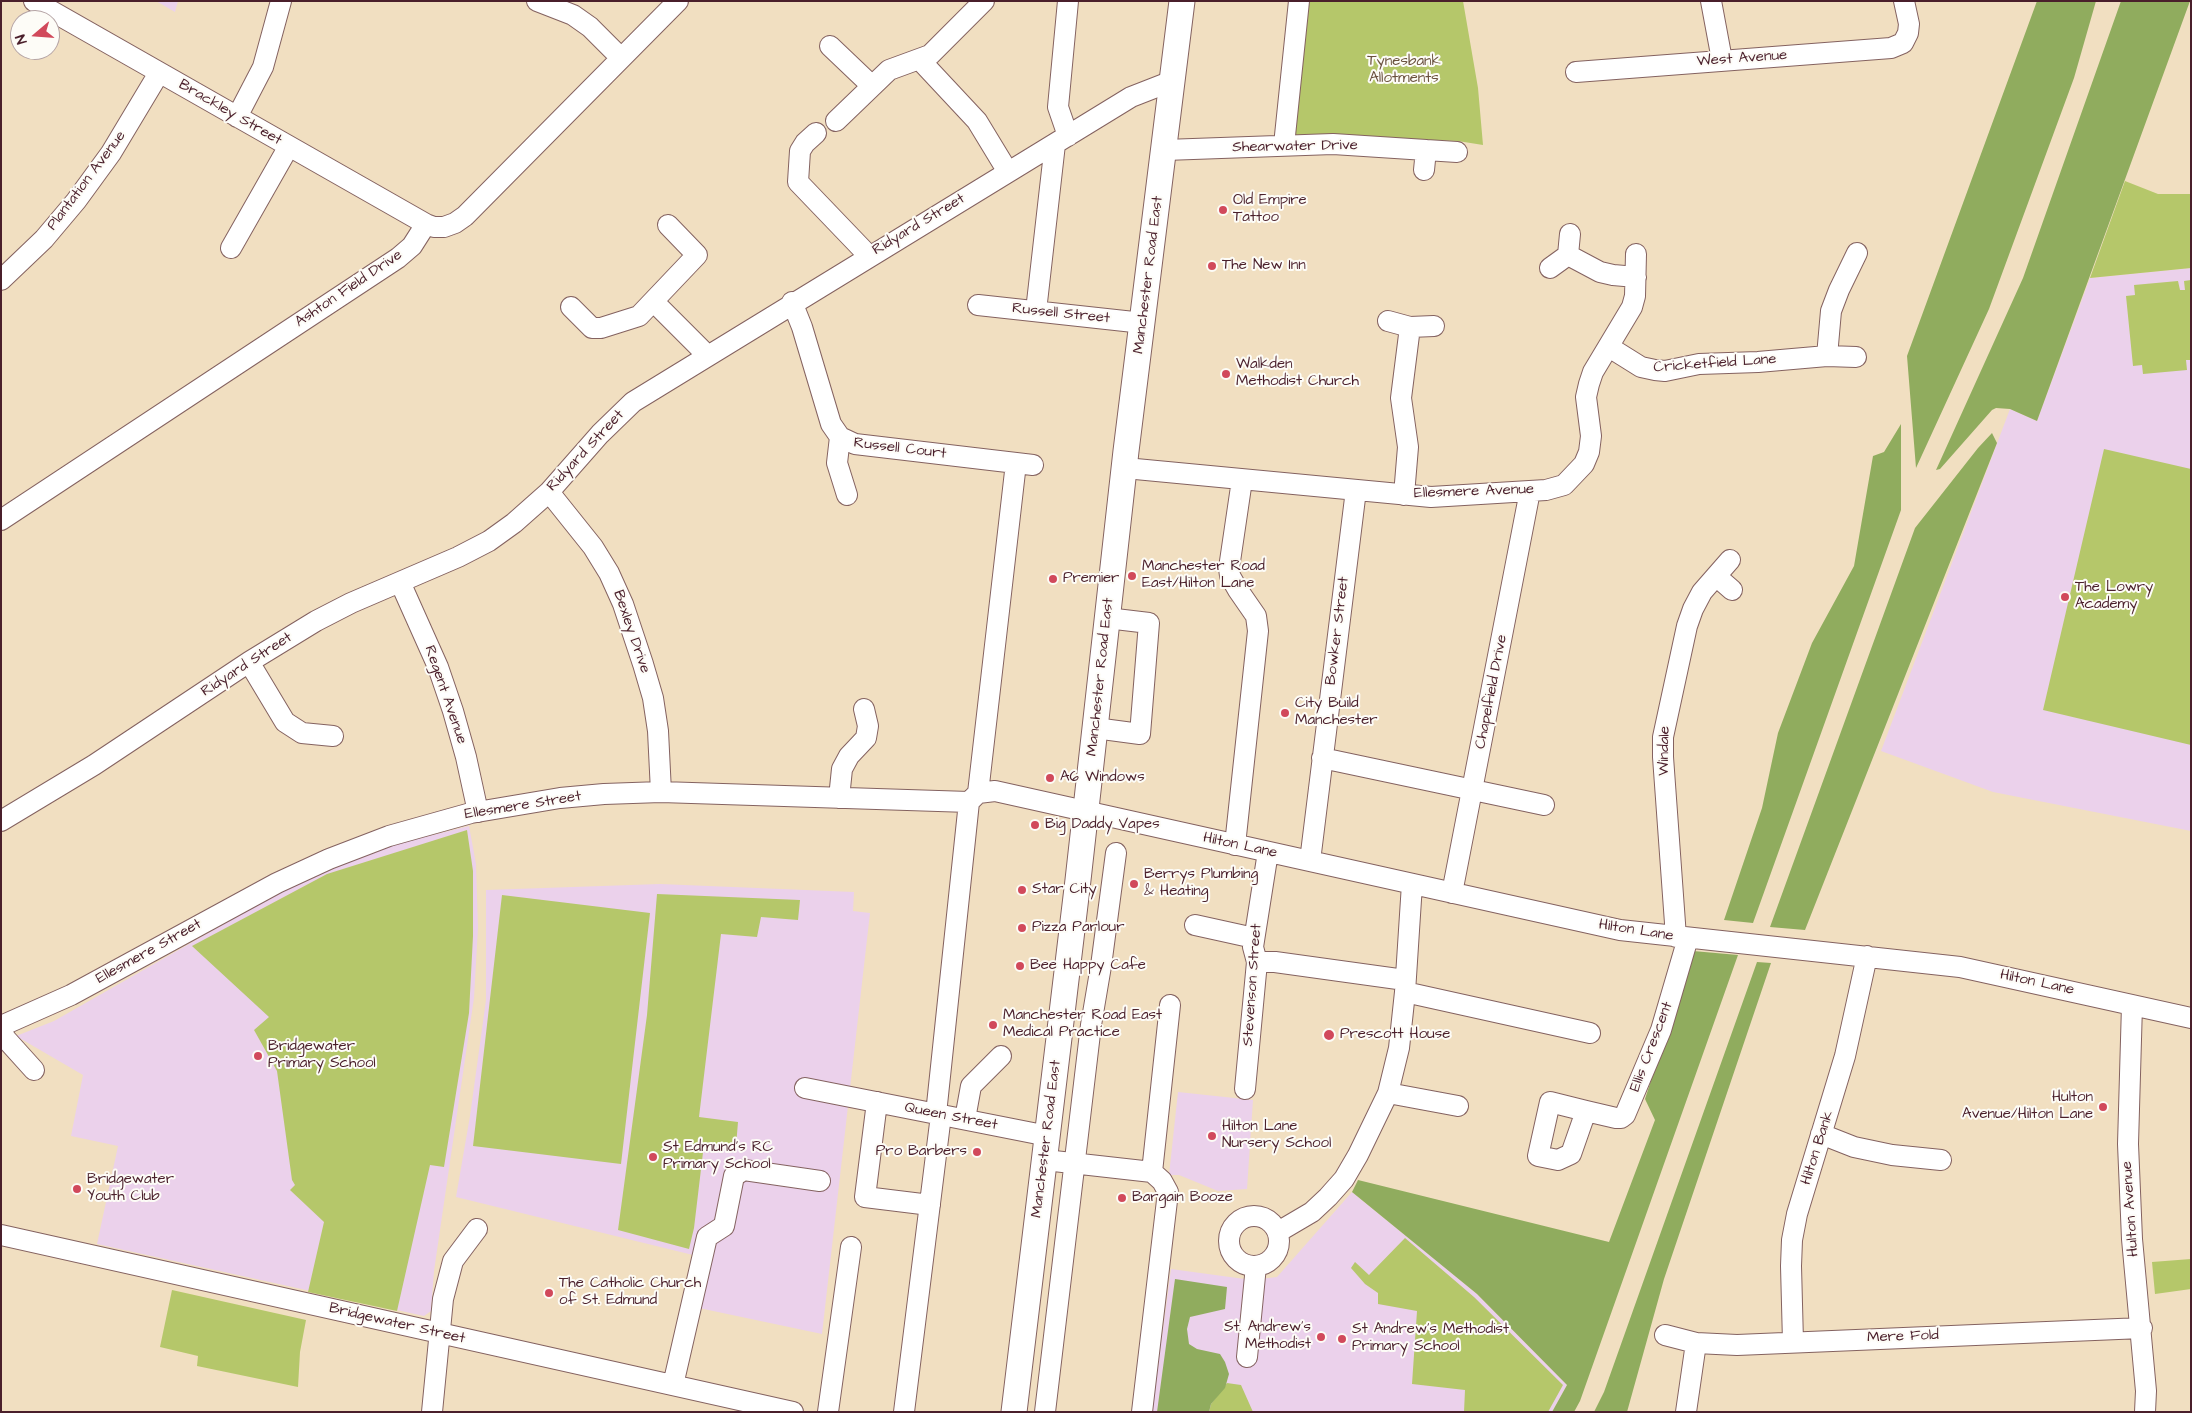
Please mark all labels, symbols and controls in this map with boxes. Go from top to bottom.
north arrow [10,10,60,60]
text: N [11,32,33,47]
street label: West Avenue [1696,47,1788,71]
park label: Tynesbank Allotments [1367,53,1441,88]
street label: Brackley Street [175,76,285,150]
street label: Plantation Avenue [44,128,130,234]
street label: Shearwater Drive [1232,137,1358,157]
street label: Ridyard Street [869,190,969,260]
place label: Old Empire Tattoo [1233,192,1307,227]
street label: Manchester Road East [1130,195,1168,355]
marker: Old Empire Tattoo [1217,204,1229,216]
street label: Ashton Field Drive [292,246,406,332]
place label: The New Inn [1222,257,1306,275]
marker: The New Inn [1206,260,1218,272]
street label: Russell Street [1011,300,1111,328]
street label: Cricketfield Lane [1653,351,1777,377]
place label: Walkden Methodist Church [1236,356,1359,391]
marker: Walkden Methodist Church [1220,368,1232,380]
street label: Ridyard Street [544,407,628,495]
street label: Russell Court [853,434,947,464]
street label: Ellesmere Avenue [1414,481,1534,503]
place label: Manchester Road East/Hilton Lane [1142,558,1265,593]
place label: Premier [1063,570,1119,588]
marker: Manchester Road East/Hilton Lane [1126,570,1138,582]
marker: Premier [1047,573,1059,585]
street label: Bowker Street [1322,576,1354,686]
place label: The Lowry Academy [2075,579,2153,614]
street label: Bexley Drive [608,588,654,676]
marker: The Lowry Academy [2059,591,2071,603]
street label: Manchester Road East [1084,597,1118,757]
street label: Ridyard Street [198,629,296,701]
street label: Chapelfield Drive [1472,633,1512,751]
street label: Regent Avenue [420,643,470,747]
place label: City Build Manchester [1295,695,1378,730]
marker: City Build Manchester [1279,707,1291,719]
street label: Windale [1656,726,1674,776]
place label: A6 Windows [1060,769,1145,787]
marker: A6 Windows [1044,772,1056,784]
street label: Ellesmere Street [463,788,583,824]
place label: Big Daddy Vapes [1045,816,1160,834]
marker: Big Daddy Vapes [1029,819,1041,831]
street label: Hilton Lane [1201,829,1279,863]
place label: Berrys Plumbing & Heating [1144,866,1258,901]
marker: Berrys Plumbing & Heating [1128,878,1140,890]
place label: Star City [1032,881,1097,899]
marker: Star City [1016,884,1028,896]
street label: Ellesmere Street [93,916,205,988]
street label: Hilton Lane [1597,916,1675,946]
place label: Pizza Parlour [1032,919,1124,937]
marker: Pizza Parlour [1016,922,1028,934]
street label: Stevenson Street [1240,923,1266,1047]
place label: Bee Happy Cafe [1030,957,1146,975]
marker: Bee Happy Cafe [1014,960,1026,972]
street label: Hilton Lane [1998,966,2076,1000]
street label: Ellis Crescent [1627,999,1677,1095]
place label: Manchester Road East Medical Practice [1003,1007,1162,1042]
marker: Manchester Road East Medical Practice [987,1019,999,1031]
place label: Prescott House [1340,1026,1450,1044]
marker: Prescott House [1322,1028,1336,1042]
place label: Bridgewater Primary School [268,1038,376,1073]
marker: Bridgewater Primary School [252,1050,264,1062]
street label: Manchester Road East [1028,1059,1066,1219]
place label: Hulton Avenue/Hilton Lane [1962,1089,2093,1124]
street label: Queen Street [903,1099,999,1135]
marker: Hulton Avenue/Hilton Lane [2097,1101,2109,1113]
street label: Hilton Bank [1798,1109,1838,1187]
place label: Hilton Lane Nursery School [1222,1118,1331,1153]
marker: Hilton Lane Nursery School [1206,1130,1218,1142]
place label: St Edmund's RC Primary School [663,1139,773,1174]
place label: Pro Barbers [876,1143,967,1161]
marker: Pro Barbers [971,1146,983,1158]
marker: St Edmund's RC Primary School [647,1151,659,1163]
street label: Hulton Avenue [2119,1161,2143,1257]
place label: Bridgewater Youth Club [87,1171,174,1206]
marker: Bridgewater Youth Club [71,1183,83,1195]
place label: Bargain Booze [1132,1189,1233,1207]
marker: Bargain Booze [1116,1192,1128,1204]
place label: The Catholic Church of St. Edmund [559,1275,701,1310]
marker: The Catholic Church of St. Edmund [543,1287,555,1299]
street label: Bridgewater Street [327,1300,467,1348]
place label: St. Andrew's Methodist [1224,1319,1311,1354]
place label: St Andrew's Methodist Primary School [1352,1321,1509,1356]
street label: Mere Fold [1867,1327,1939,1347]
marker: St. Andrew's Methodist [1315,1331,1327,1343]
marker: St Andrew's Methodist Primary School [1336,1333,1348,1345]

